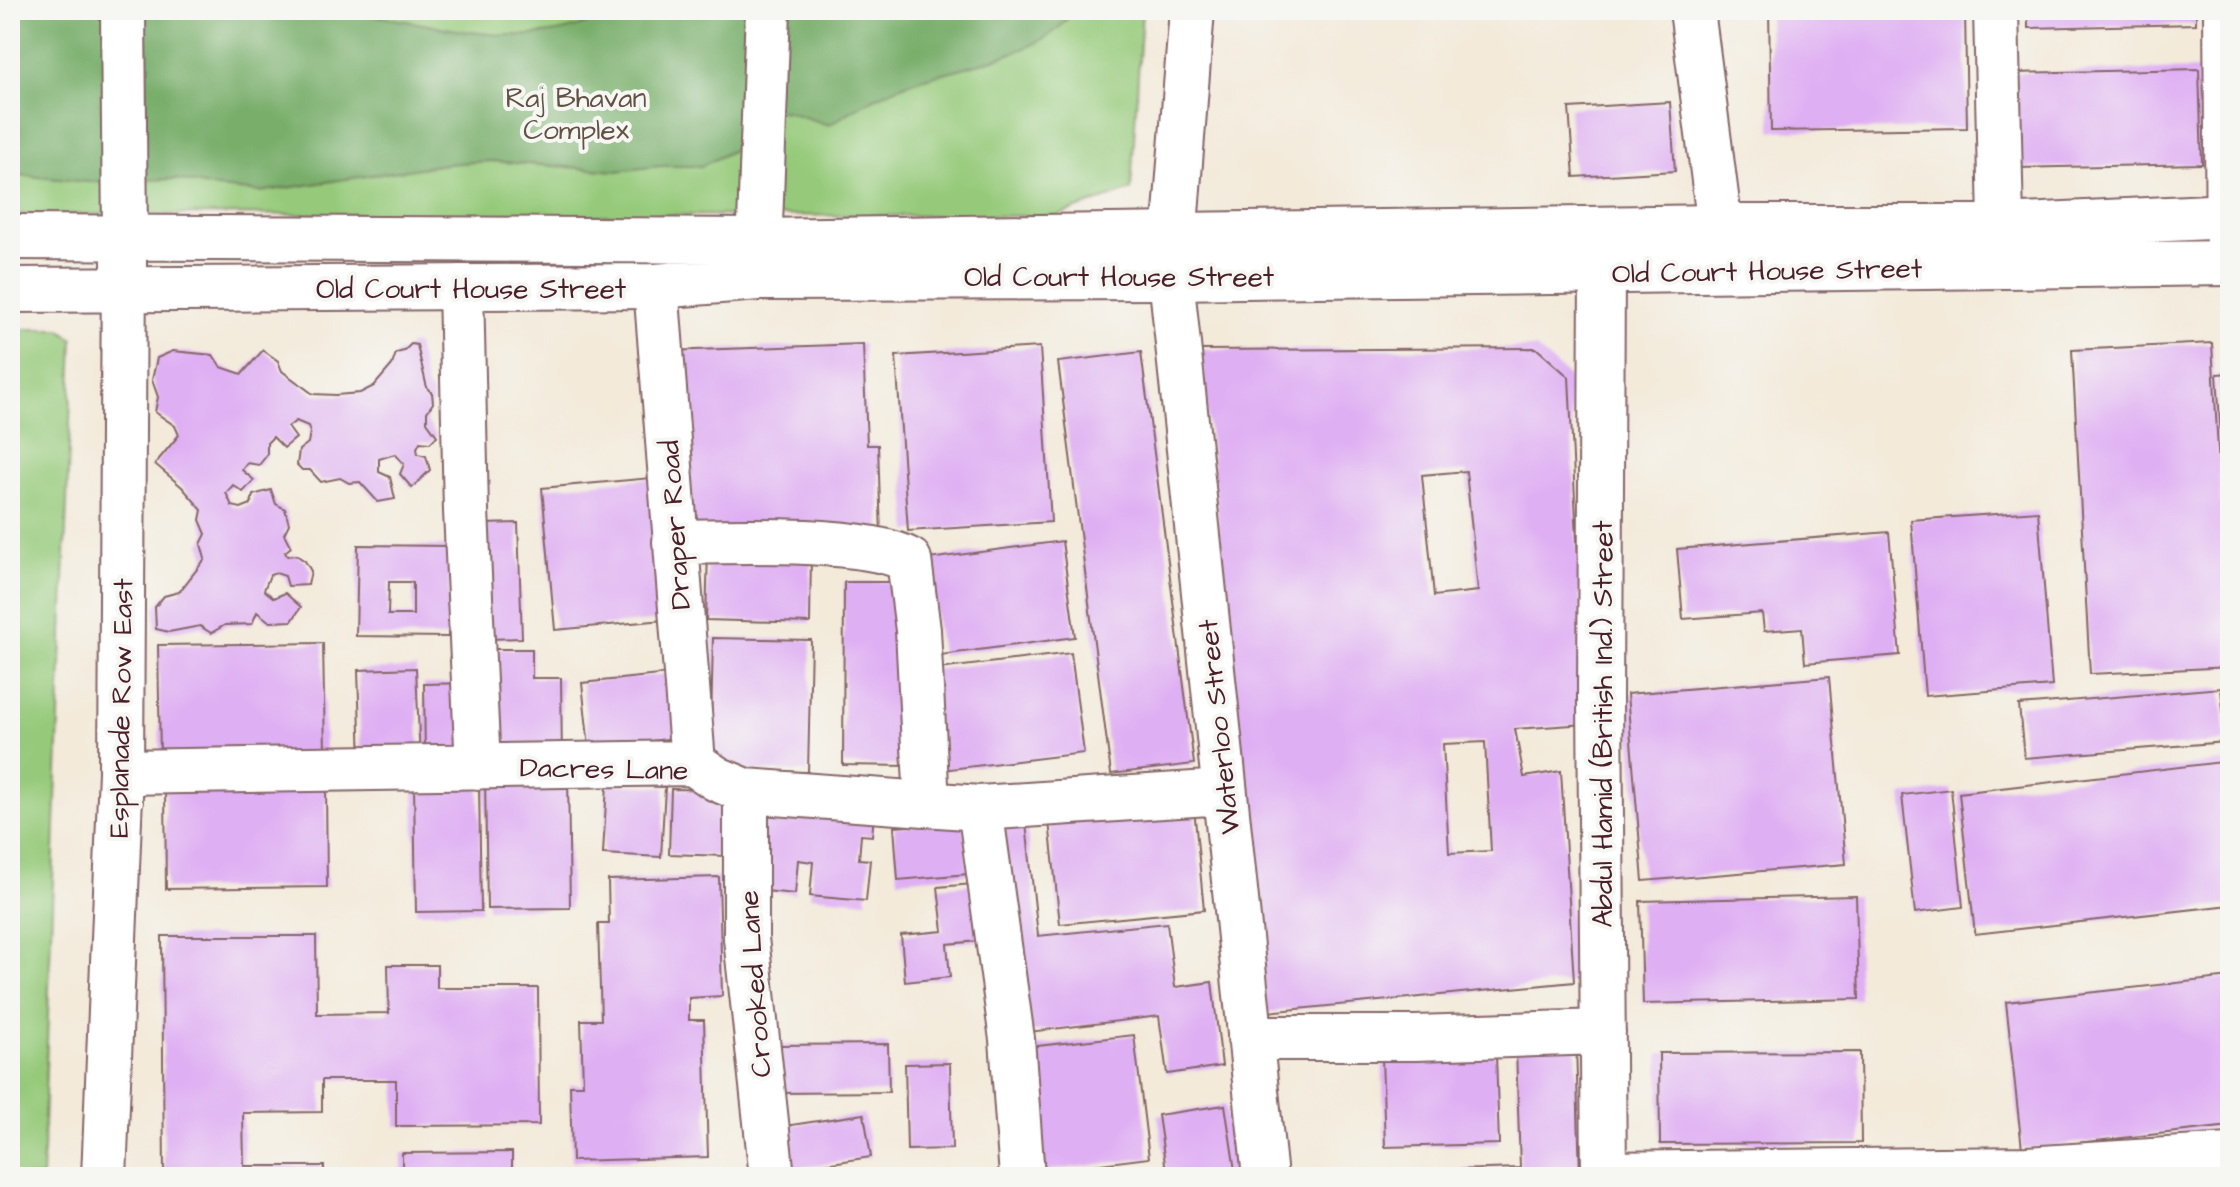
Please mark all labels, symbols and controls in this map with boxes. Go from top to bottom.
park label: Raj Bhavan Complex [505,79,647,150]
street label: Old Court House Street [1612,249,1923,294]
street label: Old Court House Street [964,258,1275,297]
street label: Old Court House Street [316,270,627,309]
street label: Draper Road [650,439,701,611]
street label: Abdul Hamid (British Ind.) Street [1584,520,1623,928]
street label: Esplanade Row East [100,577,143,838]
street label: Waterloo Street [1189,617,1250,836]
street label: Dacres Lane [519,749,689,790]
street label: Crooked Lane [730,889,781,1079]

